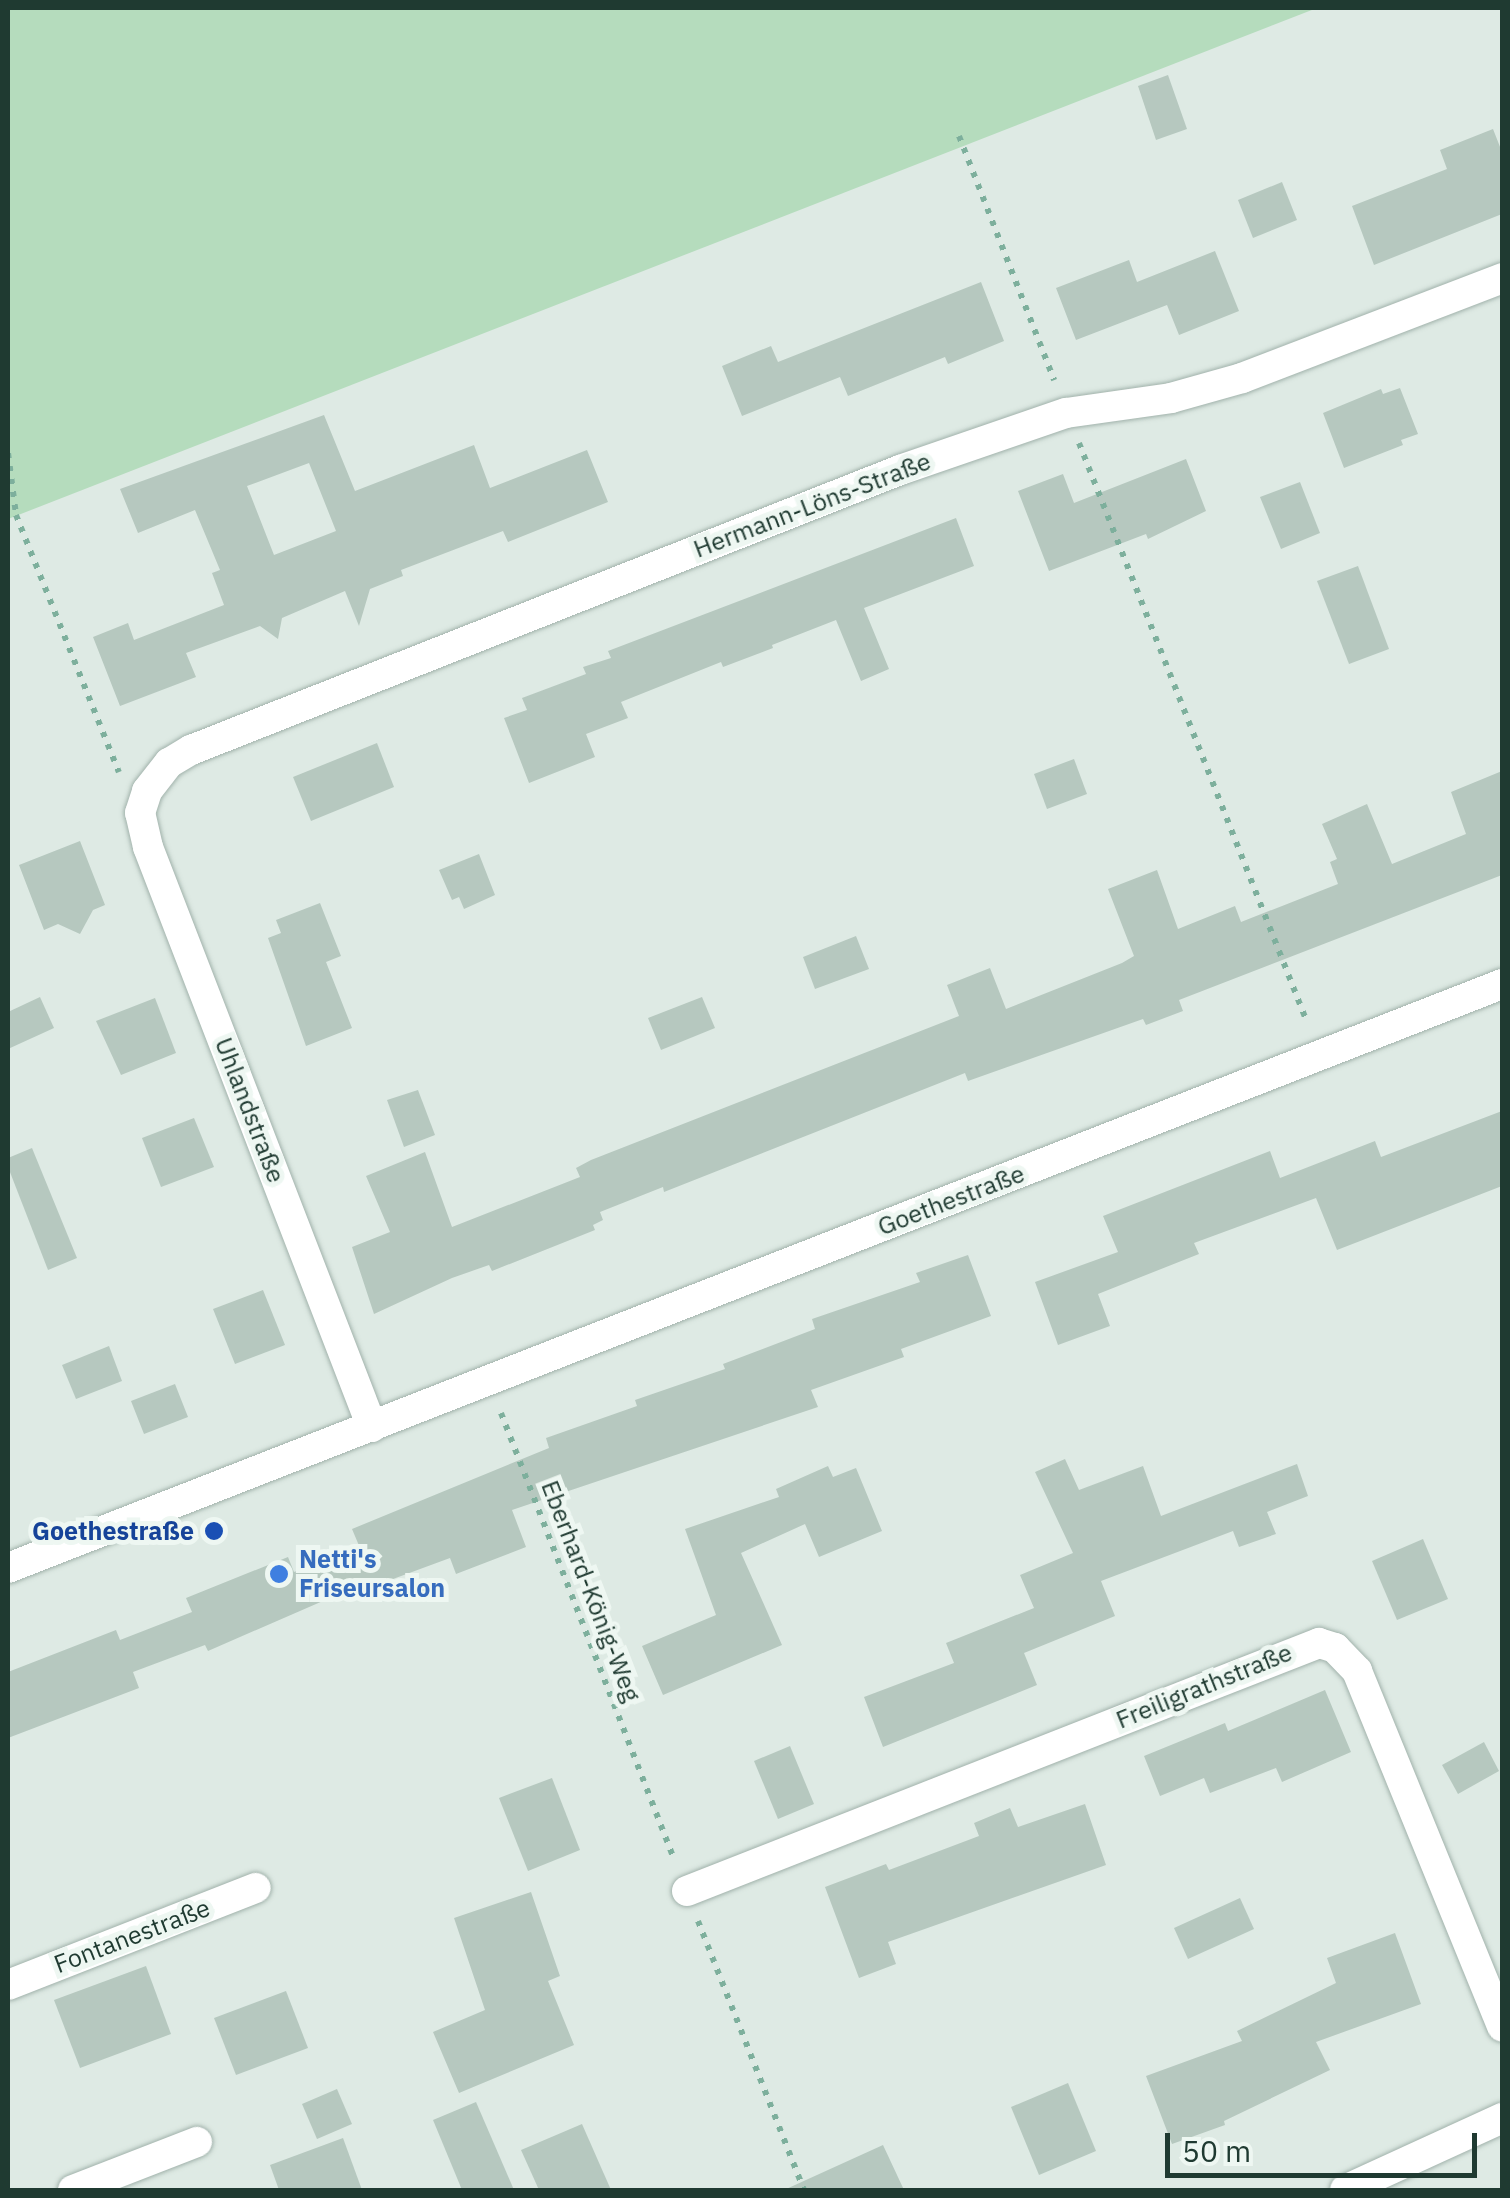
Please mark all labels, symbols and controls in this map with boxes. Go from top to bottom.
street label: Hermann-Löns-Straße [689,446,935,564]
street label: Uhlandstraße [209,1033,291,1187]
street label: Goethestraße [873,1158,1029,1242]
street label: Eberhard-König-Weg [535,1476,647,1706]
place label: Goethestraße [32,1516,194,1546]
marker: Goethestraße [203,1520,225,1542]
place label: Netti's Friseursalon [299,1545,445,1604]
marker: Netti's Friseursalon [268,1563,290,1585]
street label: Freiligrathstraße [1112,1637,1296,1735]
street label: Fontanestraße [50,1893,214,1979]
scale bar [1170,2113,1482,2175]
text: 50 m [1182,2131,1251,2170]

